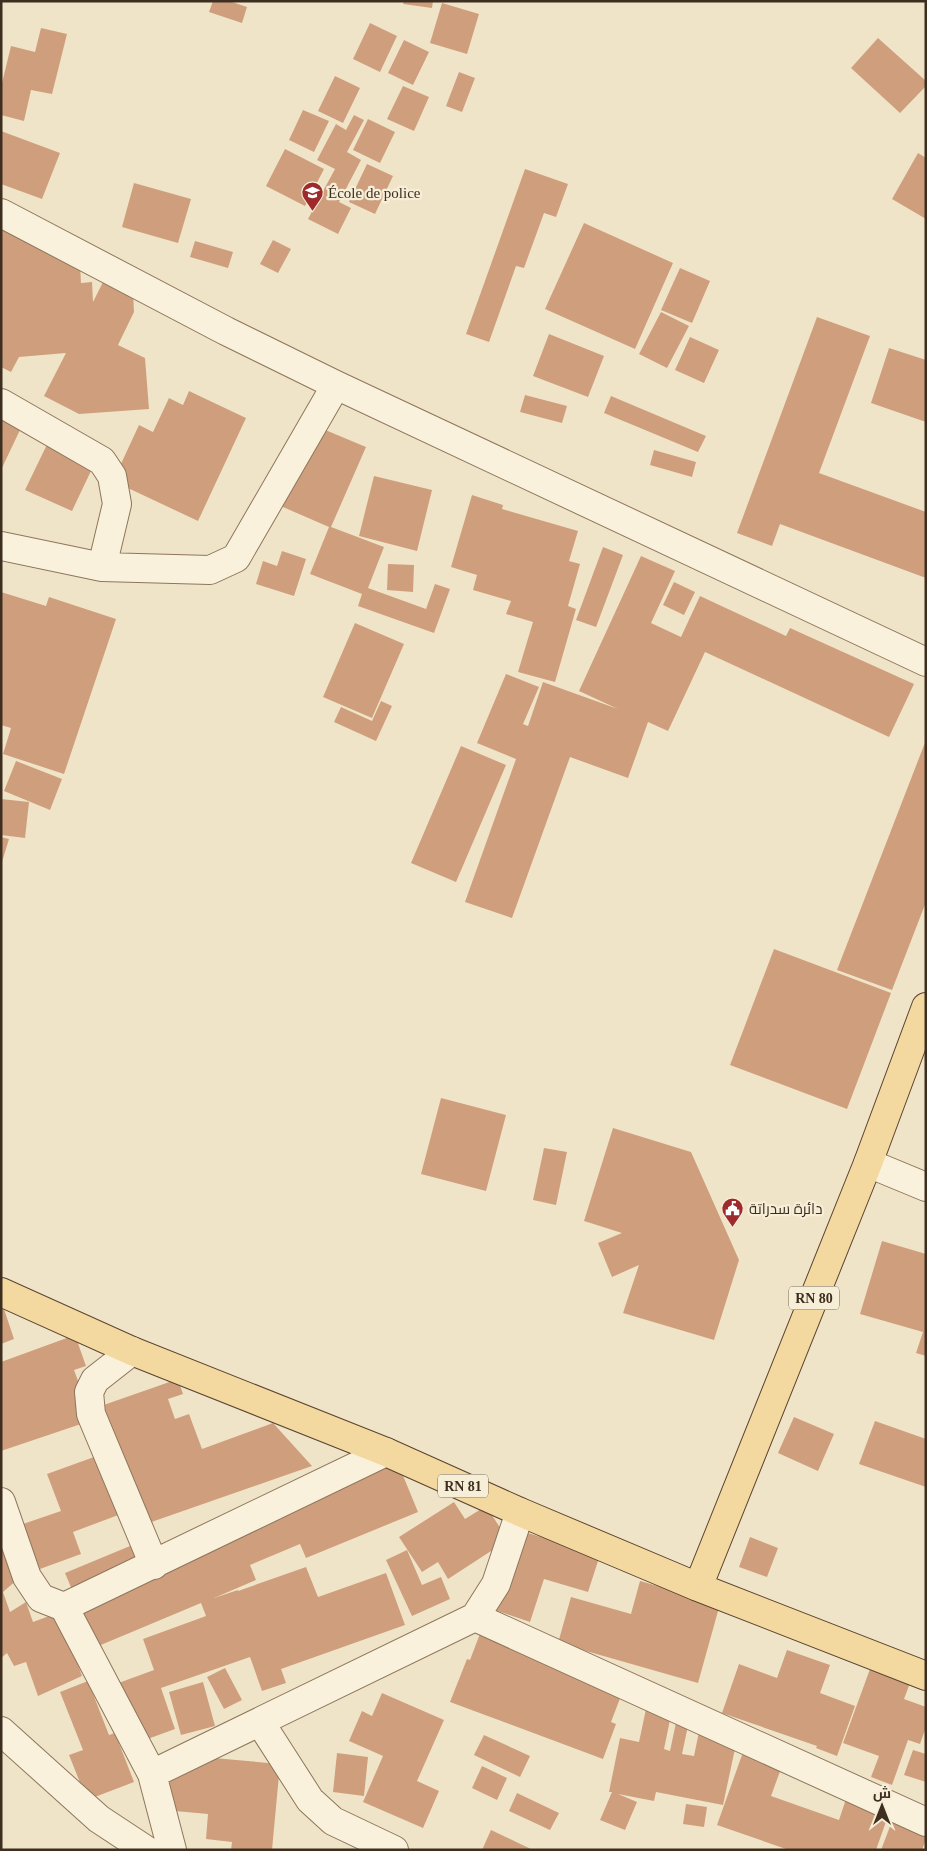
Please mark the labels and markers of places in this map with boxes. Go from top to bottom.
school or university icon: École de police [300,181,324,212]
place label: École de police [328,185,421,201]
public building icon: دائرة سدراتة [721,1197,745,1228]
place label: دائرة سدراتة [749,1201,822,1218]

